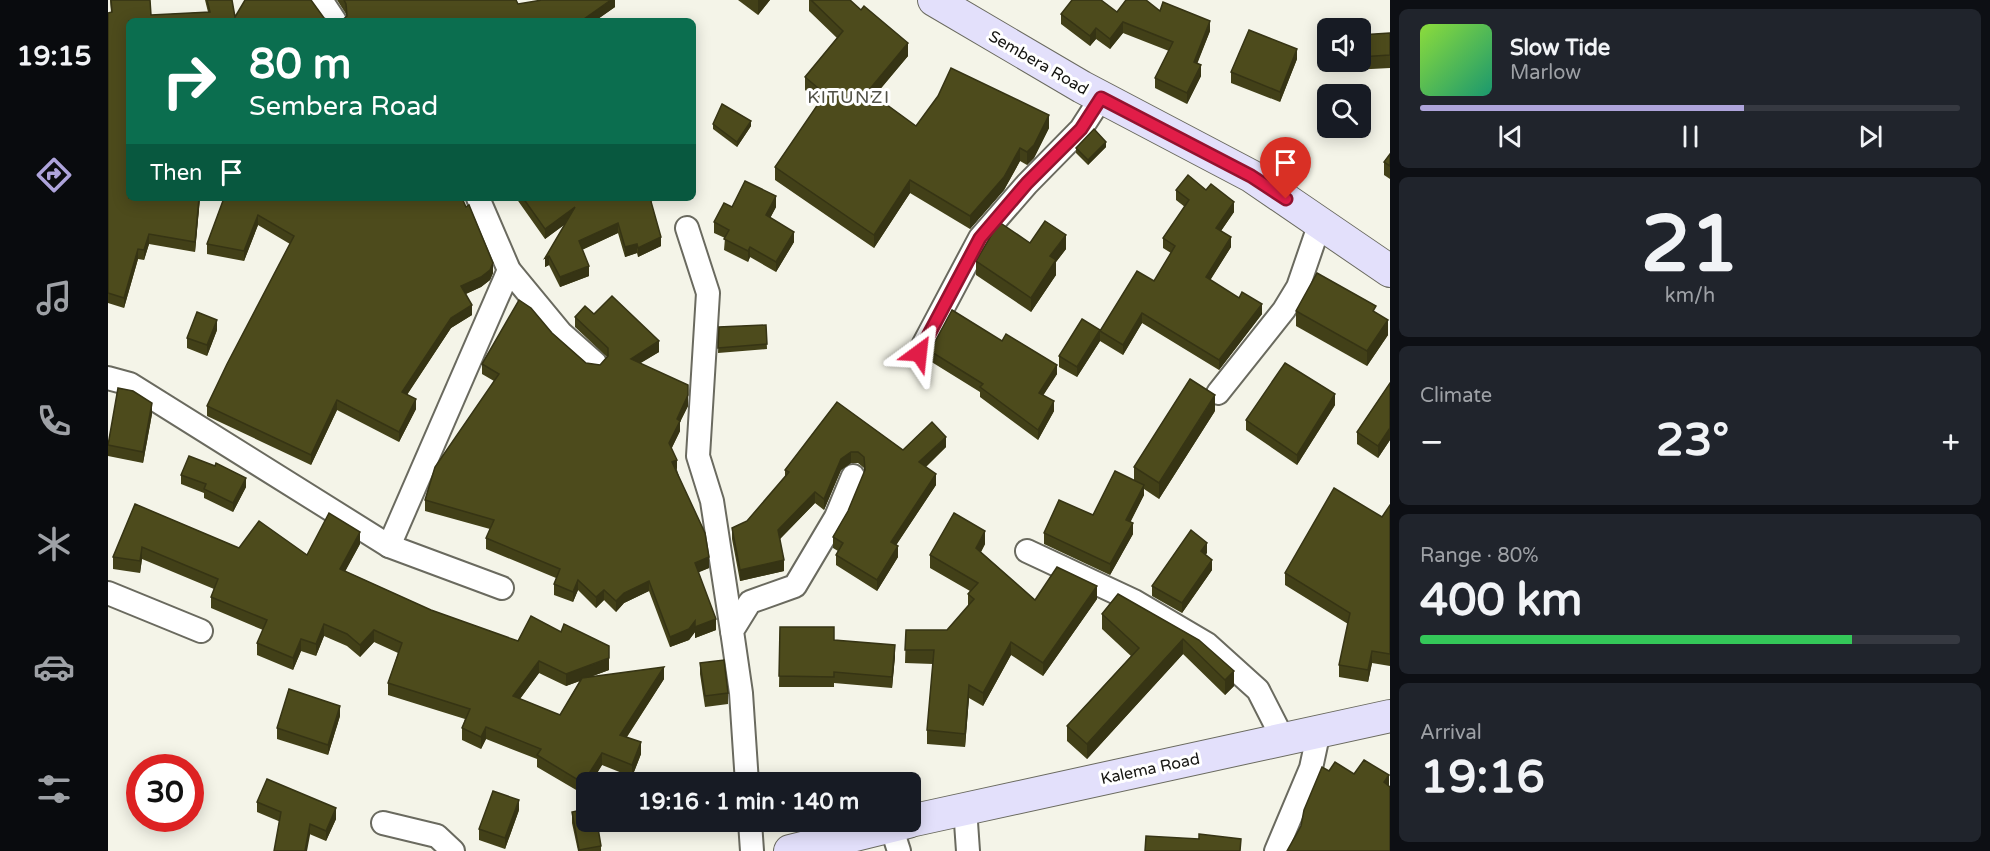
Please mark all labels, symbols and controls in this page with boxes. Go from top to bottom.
map controls [1317,18,1371,138]
button: sound [1317,18,1371,72]
street label: Sembera Road [985,26,1092,100]
text: Slow Tide [1510,35,1610,61]
text: 80 m [249,39,351,90]
text: 19:15 [17,40,91,73]
icon: right [150,42,228,120]
text: Marlow [1510,61,1581,85]
button: search [1317,84,1371,138]
district label: KITUNZI [807,86,891,108]
text: Sembera Road [249,90,438,123]
icon: previous [1494,120,1527,153]
icon: pause [1674,120,1707,153]
icon: next [1854,120,1887,153]
pin [1260,137,1311,199]
icon: arrive [1269,146,1302,179]
icon: directions [33,154,75,196]
icon: arrive [215,156,248,189]
text: Then [150,160,203,186]
text: 21 [1641,198,1739,292]
icon: music [33,277,75,319]
text: km/h [1665,284,1715,308]
position arrow [887,321,951,385]
text: Climate [1420,384,1492,408]
icon: phone [33,400,75,442]
text: 23° [1656,414,1729,468]
text: − [1420,423,1444,462]
text: + [1941,423,1960,462]
icon: climate [33,523,75,565]
text: Range · 80% [1420,544,1539,568]
text: 400 km [1420,574,1582,628]
icon: car [33,646,75,688]
text: Arrival [1420,721,1482,745]
street label: Kalema Road [1099,749,1202,789]
text: 19:16 [1420,751,1545,805]
speed limit sign: 30 [126,754,204,832]
icon: filters [33,768,75,810]
text: 19:16 · 1 min · 140 m [638,789,859,815]

